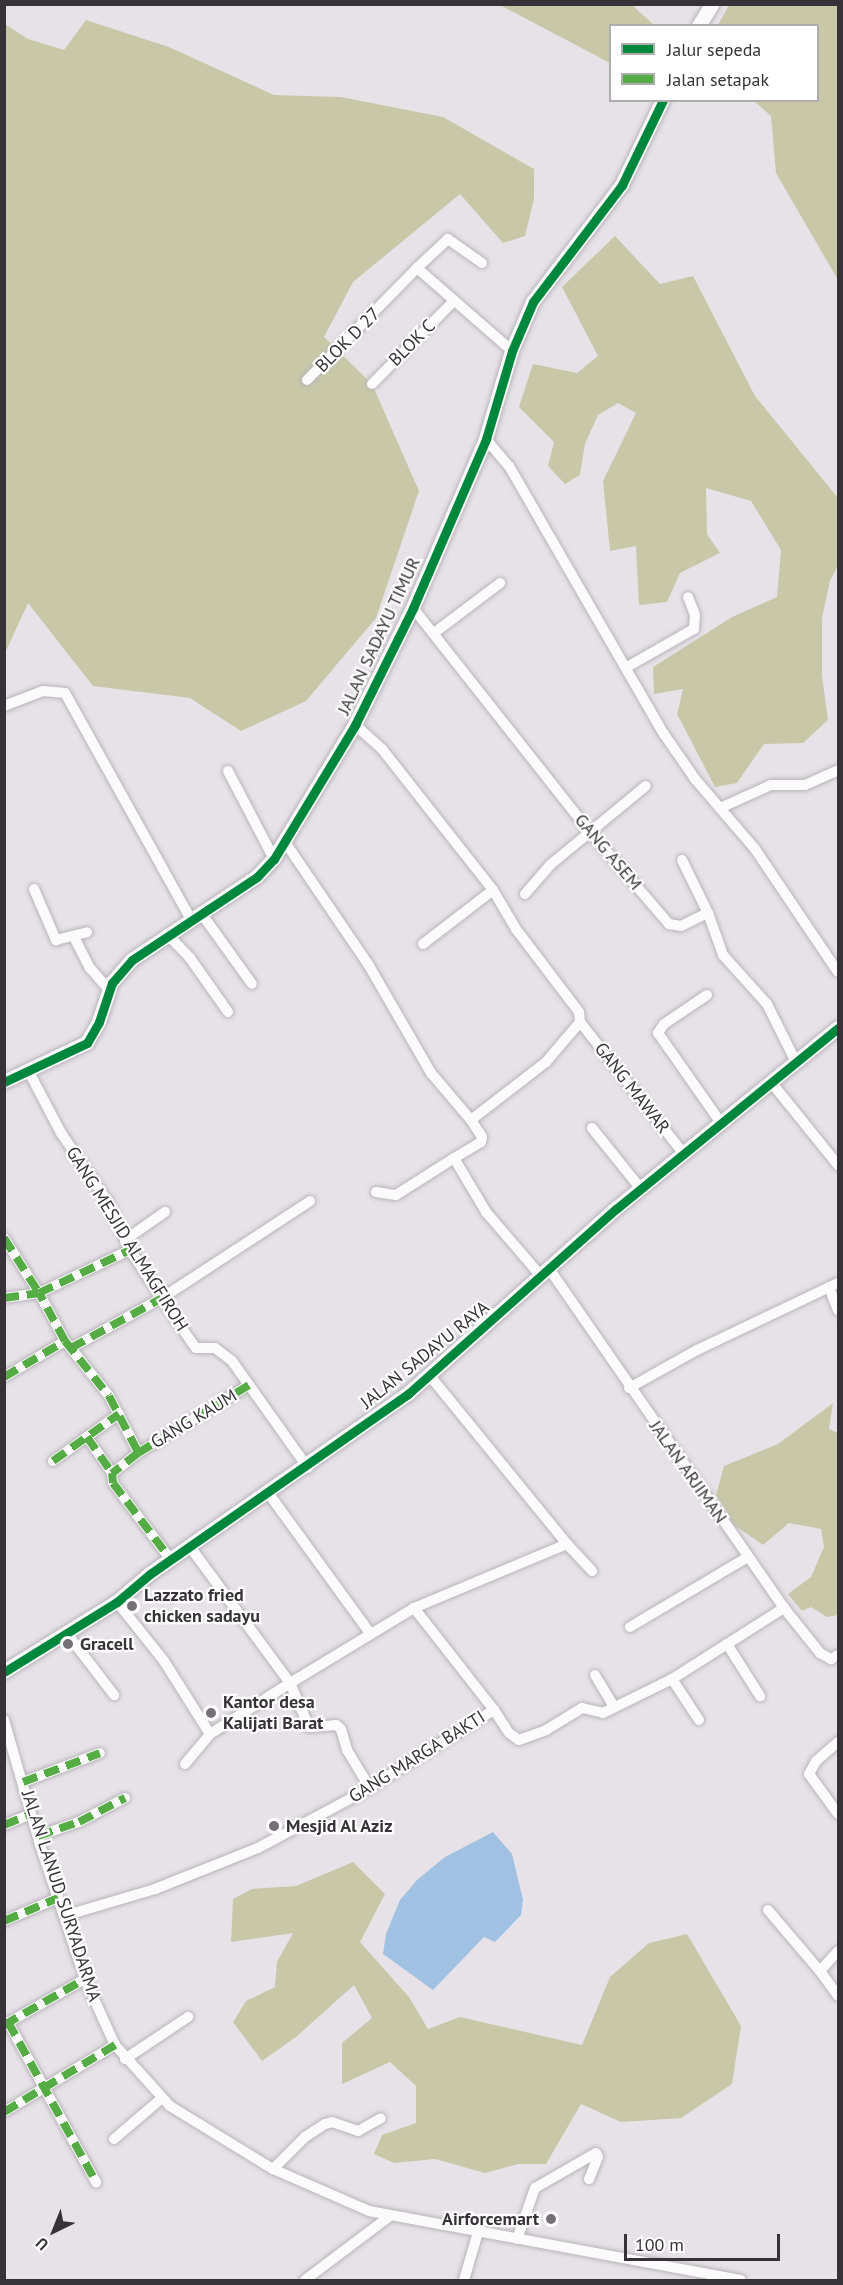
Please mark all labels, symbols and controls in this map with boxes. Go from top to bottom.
legend [609,24,819,102]
text: Jalur sepeda [667,38,761,61]
text: Jalan setapak [667,68,769,91]
street label: BLOK D 27 [311,303,385,377]
street label: BLOK C [384,315,440,371]
street label: JALAN SADAYU TIMUR [333,554,425,718]
street label: GANG ASEM [570,809,646,895]
street label: GANG MAWAR [590,1038,674,1138]
street label: GANG MESJID ALMAGFIROH [61,1143,193,1335]
street label: JALAN SADAYU RAYA [356,1297,494,1413]
street label: GANG KAUM [147,1385,241,1453]
street label: JALAN ARJIMAN [644,1416,732,1528]
place label: Lazzato fried chicken sadayu [144,1585,260,1628]
marker: Lazzato fried chicken sadayu [125,1599,139,1613]
place label: Gracell [80,1633,133,1655]
marker: Gracell [61,1637,75,1651]
place label: Kantor desa Kalijati Barat [223,1692,323,1734]
marker: Kantor desa Kalijati Barat [204,1706,218,1720]
street label: GANG MARGA BAKTI [345,1706,489,1808]
street label: JALAN LANUD SURYADARMA [17,1788,105,2004]
place label: Mesjid Al Aziz [286,1815,394,1837]
marker: Mesjid Al Aziz [267,1819,281,1833]
north arrow [24,2201,84,2261]
place label: Airforcemart [442,2208,539,2230]
marker: Airforcemart [544,2212,558,2226]
scale bar [627,2222,783,2260]
text: U [31,2233,52,2255]
text: 100 m [635,2233,684,2256]

